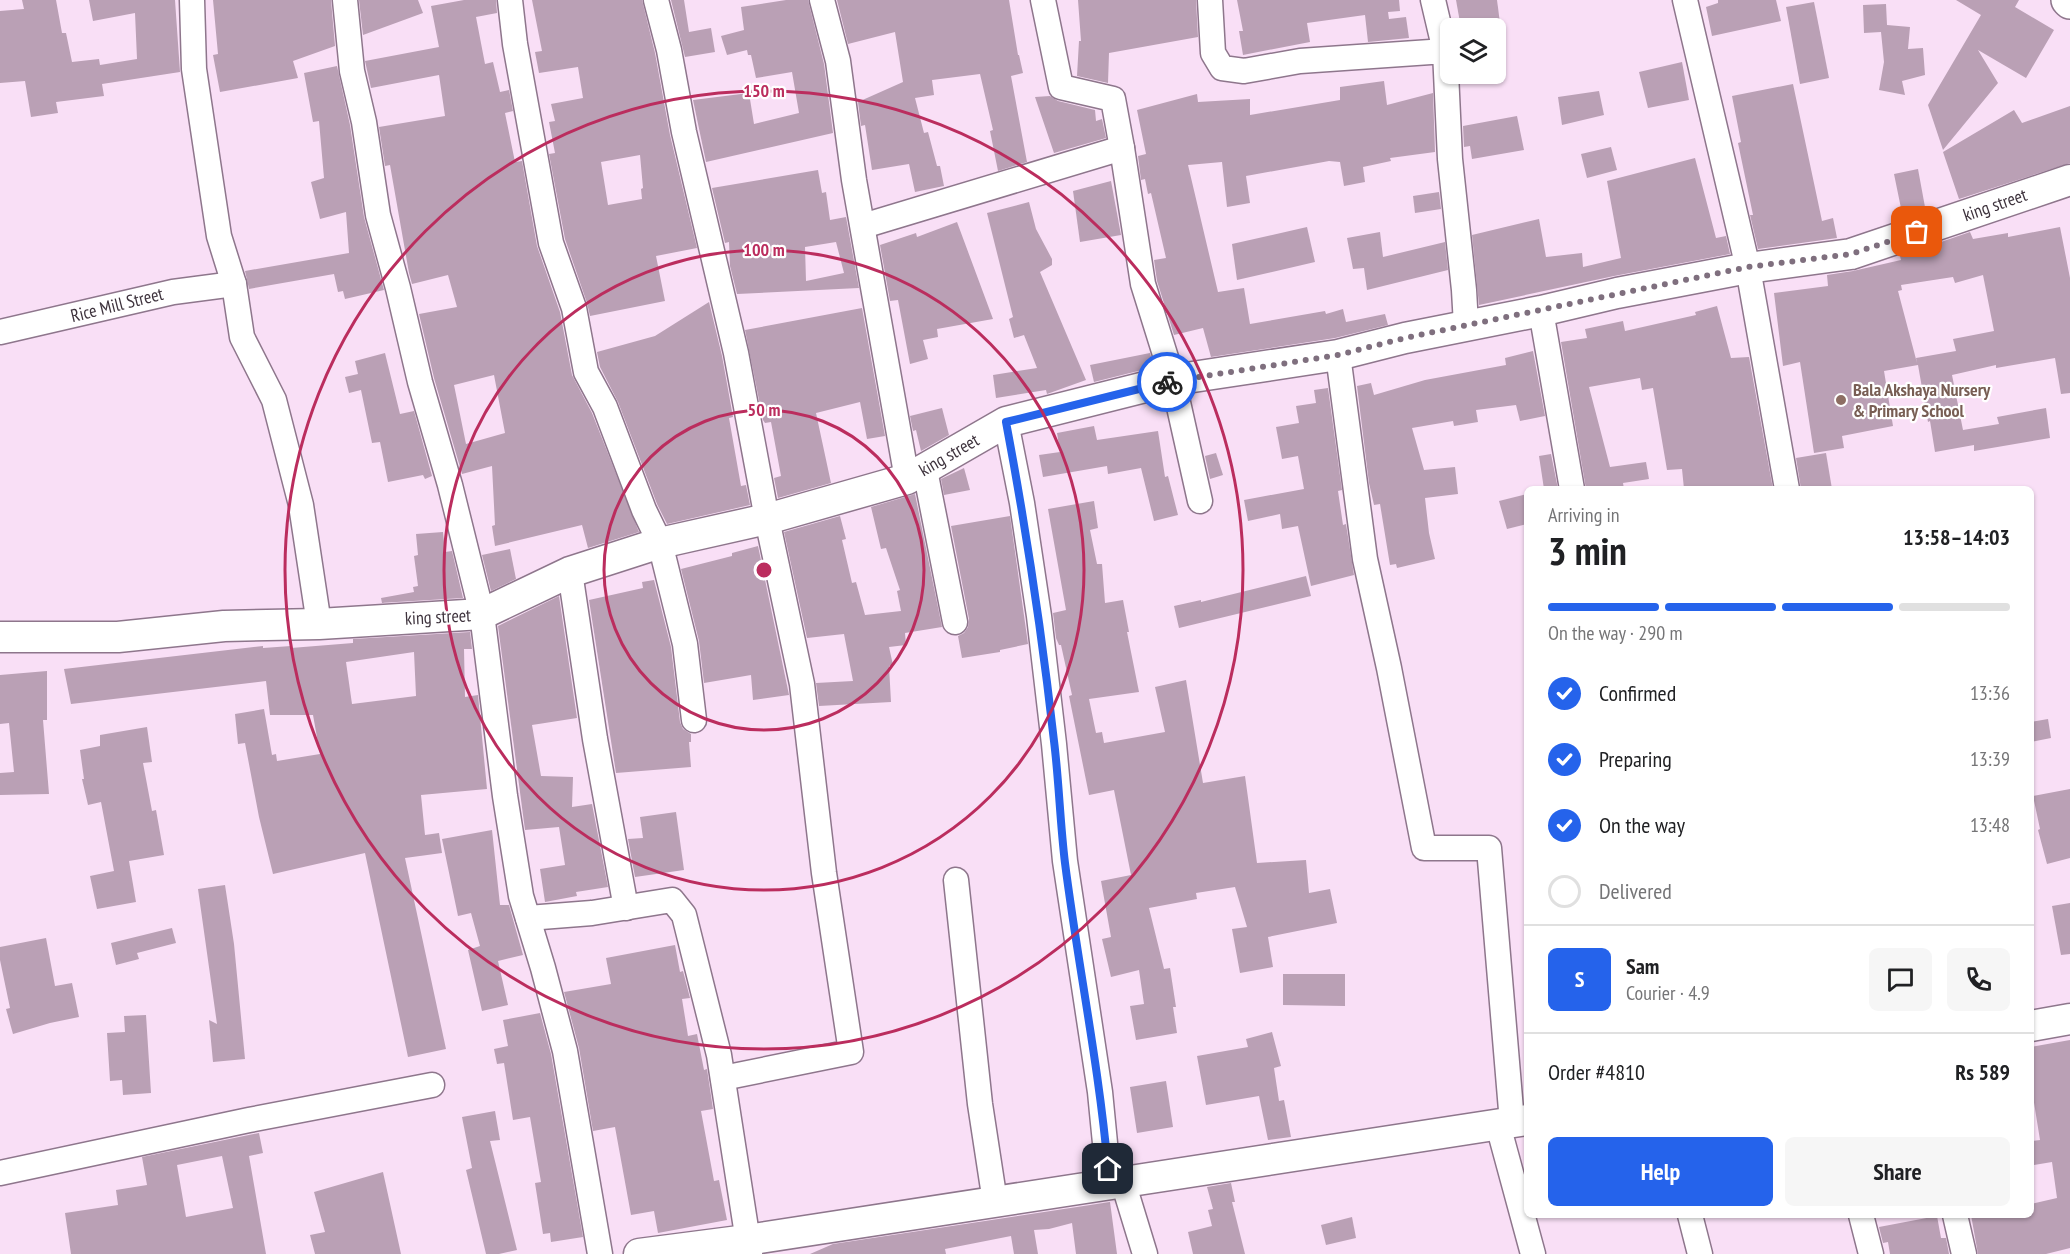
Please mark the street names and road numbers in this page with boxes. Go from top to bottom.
street label: king street [1960,183,2030,226]
street label: Rice Mill Street [68,282,166,327]
street label: king street [914,428,983,481]
street label: king street [404,603,472,630]

